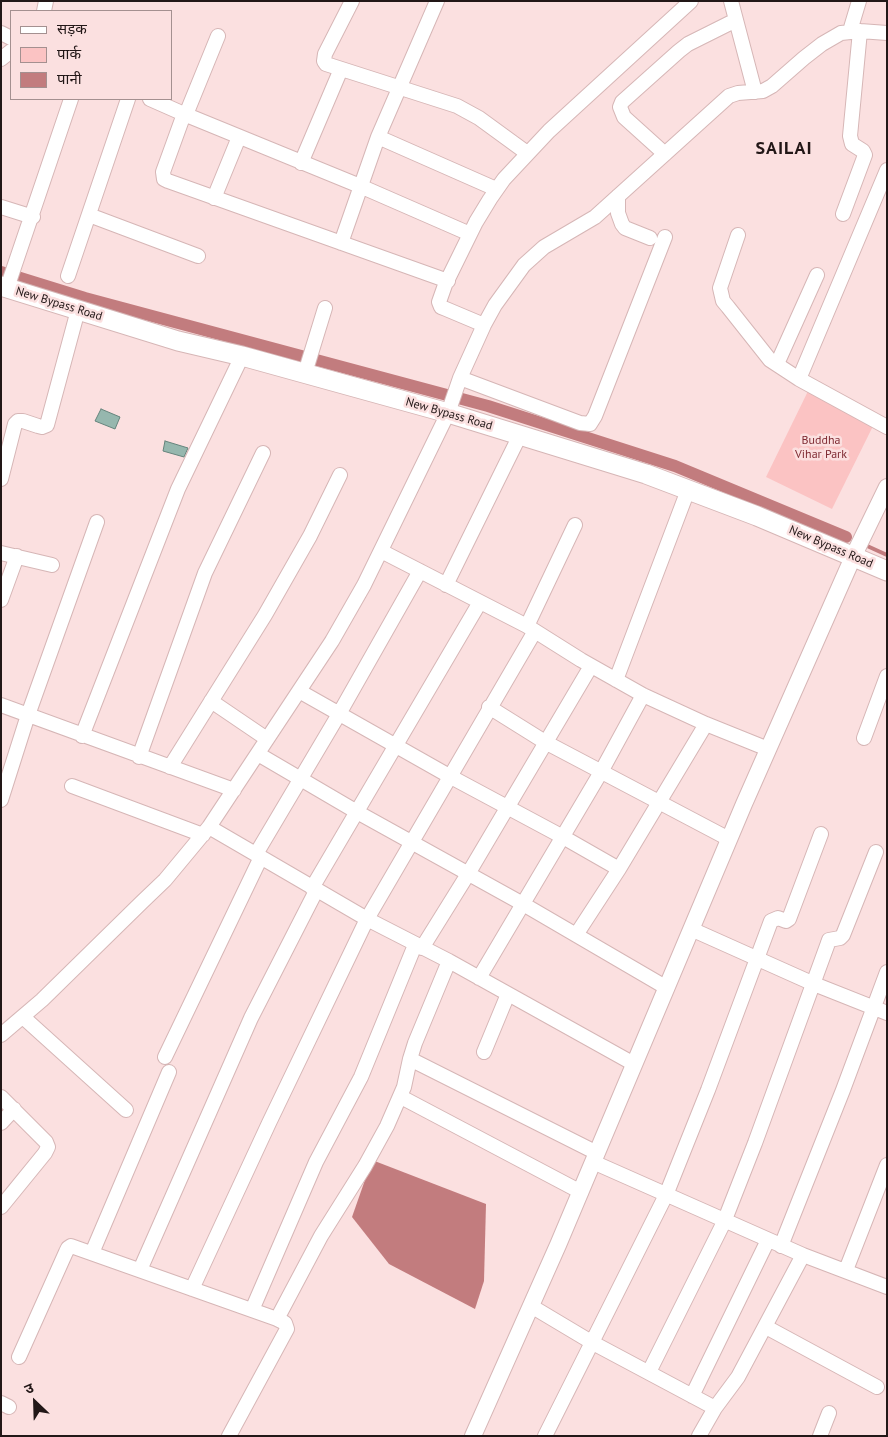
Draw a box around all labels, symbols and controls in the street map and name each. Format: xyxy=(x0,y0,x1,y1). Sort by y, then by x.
legend xyxy=(10,10,172,100)
text: सड़क xyxy=(57,19,87,38)
text: पार्क xyxy=(57,44,81,63)
text: पानी xyxy=(57,69,82,88)
district label: SAILAI xyxy=(755,138,813,160)
street label: New Bypass Road xyxy=(14,284,104,324)
street label: New Bypass Road xyxy=(404,395,494,433)
park label: Buddha Vihar Park xyxy=(795,434,847,462)
street label: New Bypass Road xyxy=(787,523,875,571)
north arrow xyxy=(10,1377,60,1427)
text: उ xyxy=(21,1378,36,1398)

